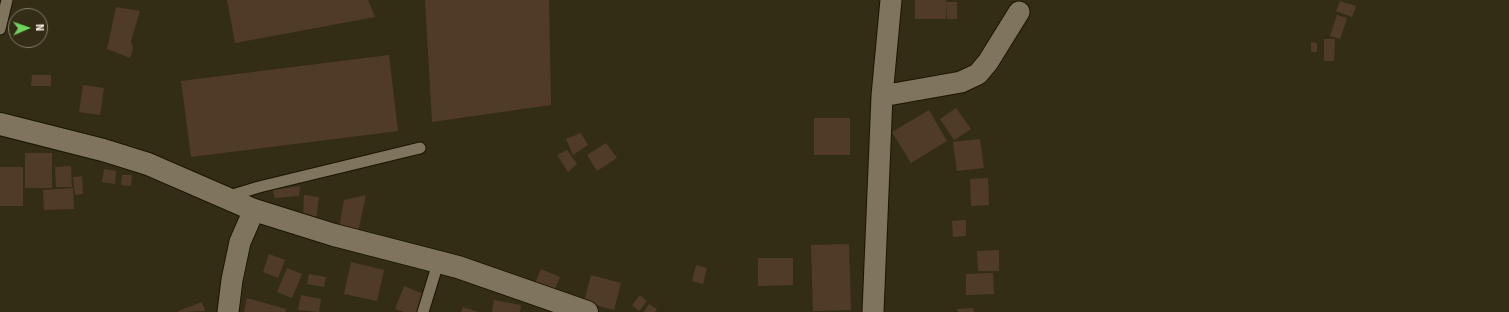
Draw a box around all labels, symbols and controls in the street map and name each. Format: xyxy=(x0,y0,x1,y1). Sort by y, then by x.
north arrow xyxy=(8,8,48,48)
text: N xyxy=(33,24,46,31)

